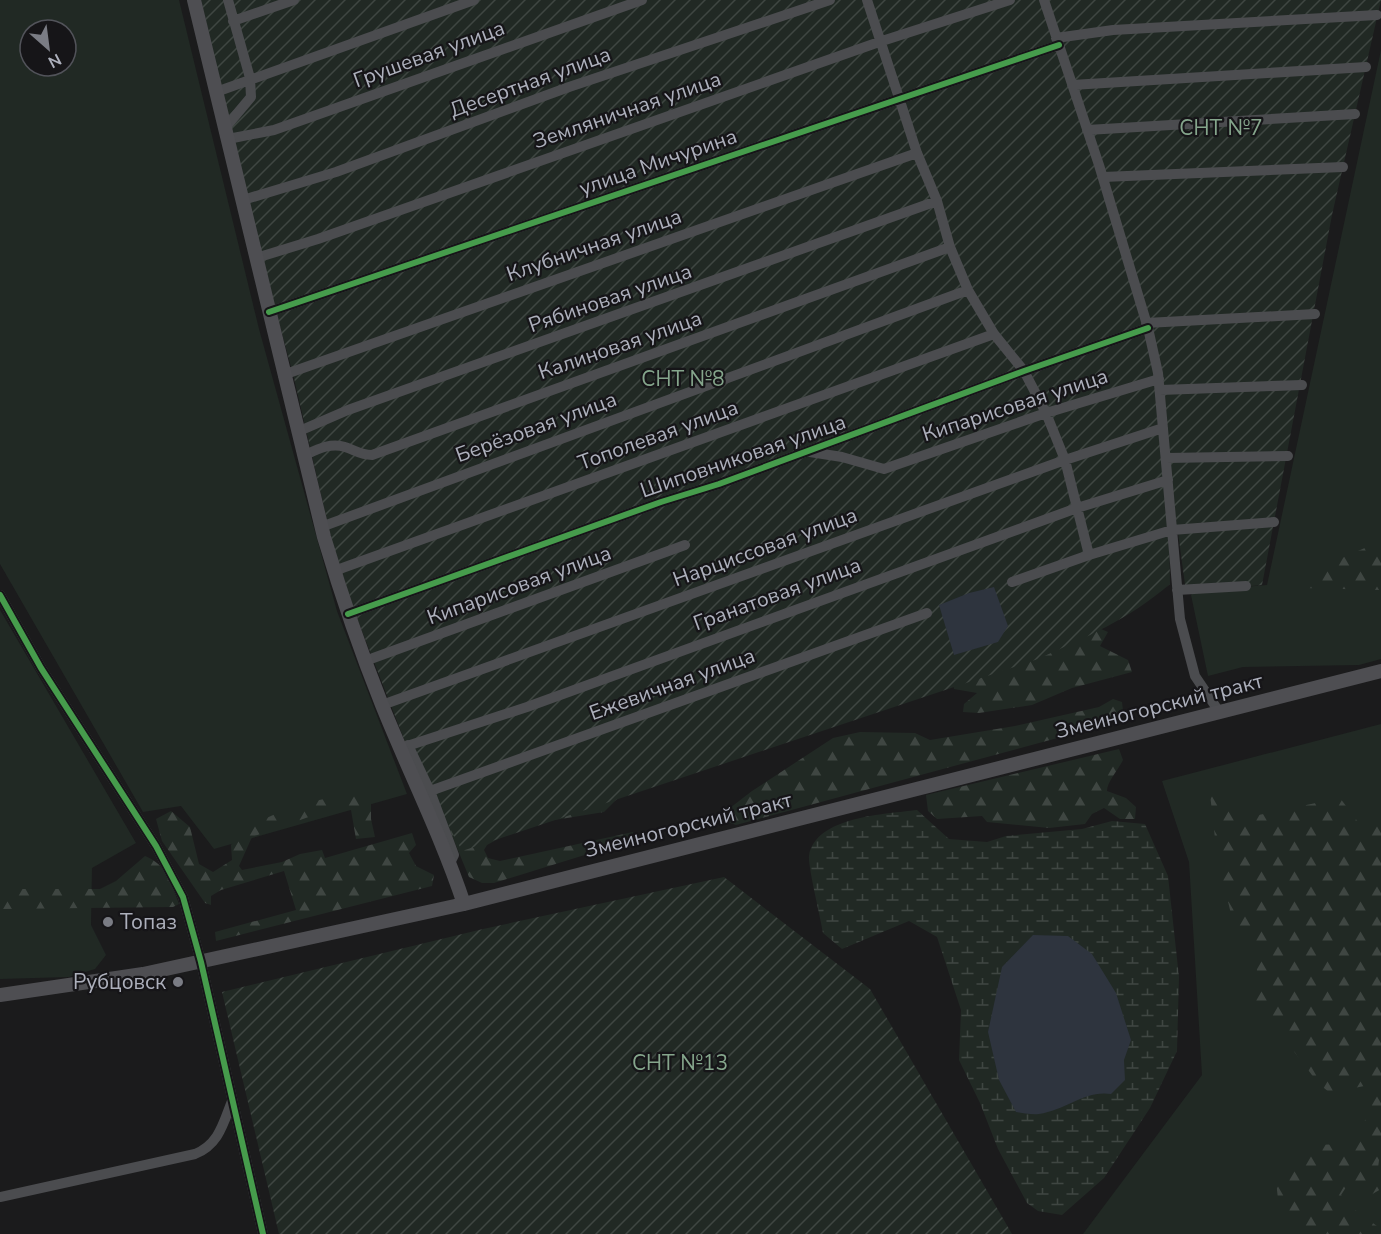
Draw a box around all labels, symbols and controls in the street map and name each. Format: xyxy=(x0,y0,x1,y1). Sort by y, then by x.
street label: Грушевая улица xyxy=(349,14,509,94)
north arrow xyxy=(18,18,78,78)
street label: Десертная улица xyxy=(445,40,615,124)
text: N xyxy=(44,48,65,73)
street label: Земляничная улица xyxy=(529,65,725,155)
park label: СНТ №7 xyxy=(1179,114,1263,142)
street label: улица Мичурина xyxy=(575,122,741,202)
street label: Клубничная улица xyxy=(503,202,685,288)
street label: Рябиновая улица xyxy=(525,257,695,339)
street label: Калиновая улица xyxy=(534,304,706,386)
street label: Кипарисовая улица xyxy=(918,362,1112,448)
park label: СНТ №8 xyxy=(641,365,725,393)
street label: Берёзовая улица xyxy=(452,385,620,469)
street label: Тополевая улица xyxy=(574,393,742,477)
street label: Шиповниковая улица xyxy=(636,408,850,504)
street label: Нарциссовая улица xyxy=(669,501,861,593)
street label: Кипарисовая улица xyxy=(423,539,615,631)
street label: Гранатовая улица xyxy=(689,551,865,637)
street label: Ежевичная улица xyxy=(585,641,759,727)
street label: Змеиногорский тракт xyxy=(1052,666,1266,745)
street label: Змеиногорский тракт xyxy=(581,785,795,864)
place label: Топаз xyxy=(120,908,177,936)
marker: Топаз xyxy=(101,915,115,929)
place label: Рубцовск xyxy=(73,968,167,996)
marker: Рубцовск xyxy=(171,975,185,989)
park label: СНТ №13 xyxy=(632,1049,728,1077)

